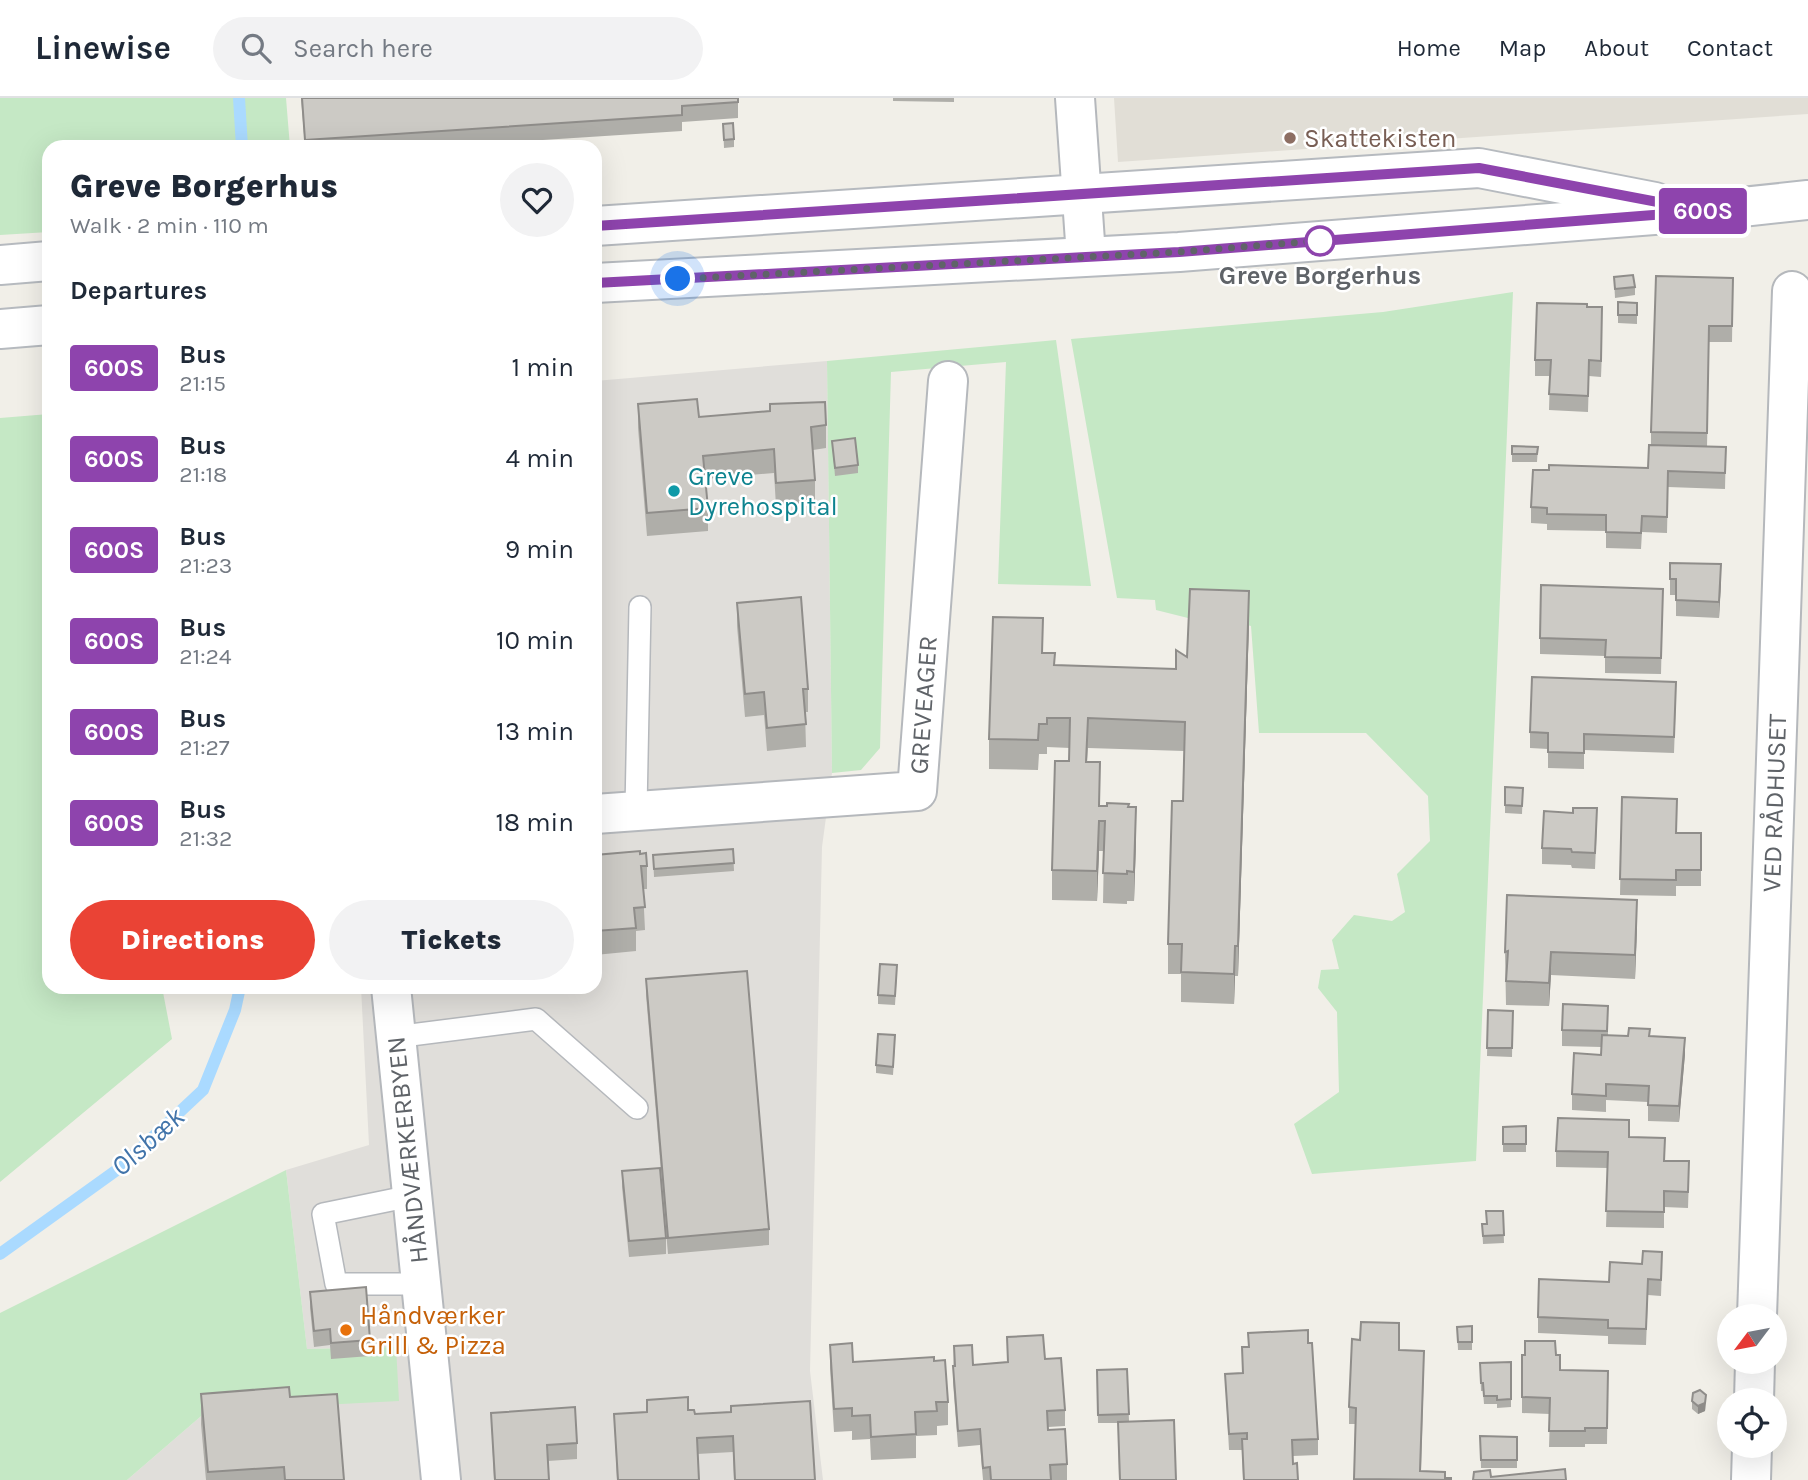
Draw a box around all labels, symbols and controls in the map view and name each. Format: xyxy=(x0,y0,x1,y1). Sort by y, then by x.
search box xyxy=(213,17,703,80)
text: Linewise xyxy=(35,29,171,67)
icon: search xyxy=(237,29,275,67)
text: Search here xyxy=(293,33,433,64)
text: Home xyxy=(1397,34,1461,62)
text: Map xyxy=(1499,34,1546,62)
text: About xyxy=(1584,34,1649,62)
text: Contact xyxy=(1687,34,1773,62)
place label: Skattekisten xyxy=(1304,123,1456,154)
marker: Skattekisten xyxy=(1282,130,1298,146)
button: heart xyxy=(500,163,574,237)
text: Greve Borgerhus xyxy=(70,167,338,205)
line badge: 600S xyxy=(1654,188,1752,234)
text: 600S xyxy=(1673,197,1733,225)
text: Walk · 2 min · 110 m xyxy=(70,212,269,239)
marker: Greve Borgerhus xyxy=(1305,226,1335,256)
place label: Greve Borgerhus xyxy=(1219,260,1421,291)
your location xyxy=(660,261,695,296)
text: Departures xyxy=(70,275,207,306)
text: Bus xyxy=(179,339,226,370)
text: 1 min xyxy=(511,352,574,383)
text: 600S xyxy=(84,354,144,382)
text: 21:15 xyxy=(179,370,226,397)
text: Bus xyxy=(179,430,226,461)
text: 4 min xyxy=(506,443,574,474)
text: 600S xyxy=(84,445,144,473)
text: 21:18 xyxy=(179,461,227,488)
place label: Greve Dyrehospital xyxy=(688,461,838,522)
marker: Greve Dyrehospital xyxy=(666,483,682,499)
text: Bus xyxy=(179,521,226,552)
text: 9 min xyxy=(505,534,574,565)
text: 600S xyxy=(84,536,144,564)
text: 21:23 xyxy=(179,552,232,579)
text: Bus xyxy=(179,612,226,643)
text: 10 min xyxy=(496,625,574,656)
text: 600S xyxy=(84,627,144,655)
street label: GREVEAGER xyxy=(903,635,944,775)
text: 21:24 xyxy=(179,643,232,670)
text: Bus xyxy=(179,703,226,734)
street label: VED RÅDHUSET xyxy=(1756,713,1793,893)
text: 13 min xyxy=(496,716,574,747)
text: 600S xyxy=(84,718,144,746)
text: 21:27 xyxy=(179,734,230,761)
text: Bus xyxy=(179,794,226,825)
text: 18 min xyxy=(495,807,574,838)
text: 600S xyxy=(84,809,144,837)
text: 21:32 xyxy=(179,825,232,852)
button: Directions xyxy=(70,900,315,980)
button: Tickets xyxy=(329,900,574,980)
street label: HÅNDVÆRKERBYEN xyxy=(380,1035,435,1265)
water label: Olsbæk xyxy=(104,1099,191,1183)
place label: Håndværker Grill & Pizza xyxy=(360,1300,506,1361)
north arrow xyxy=(1717,1304,1787,1374)
map controls xyxy=(1717,1304,1787,1458)
marker: Håndværker Grill & Pizza xyxy=(338,1322,354,1338)
button: locate xyxy=(1717,1388,1787,1458)

